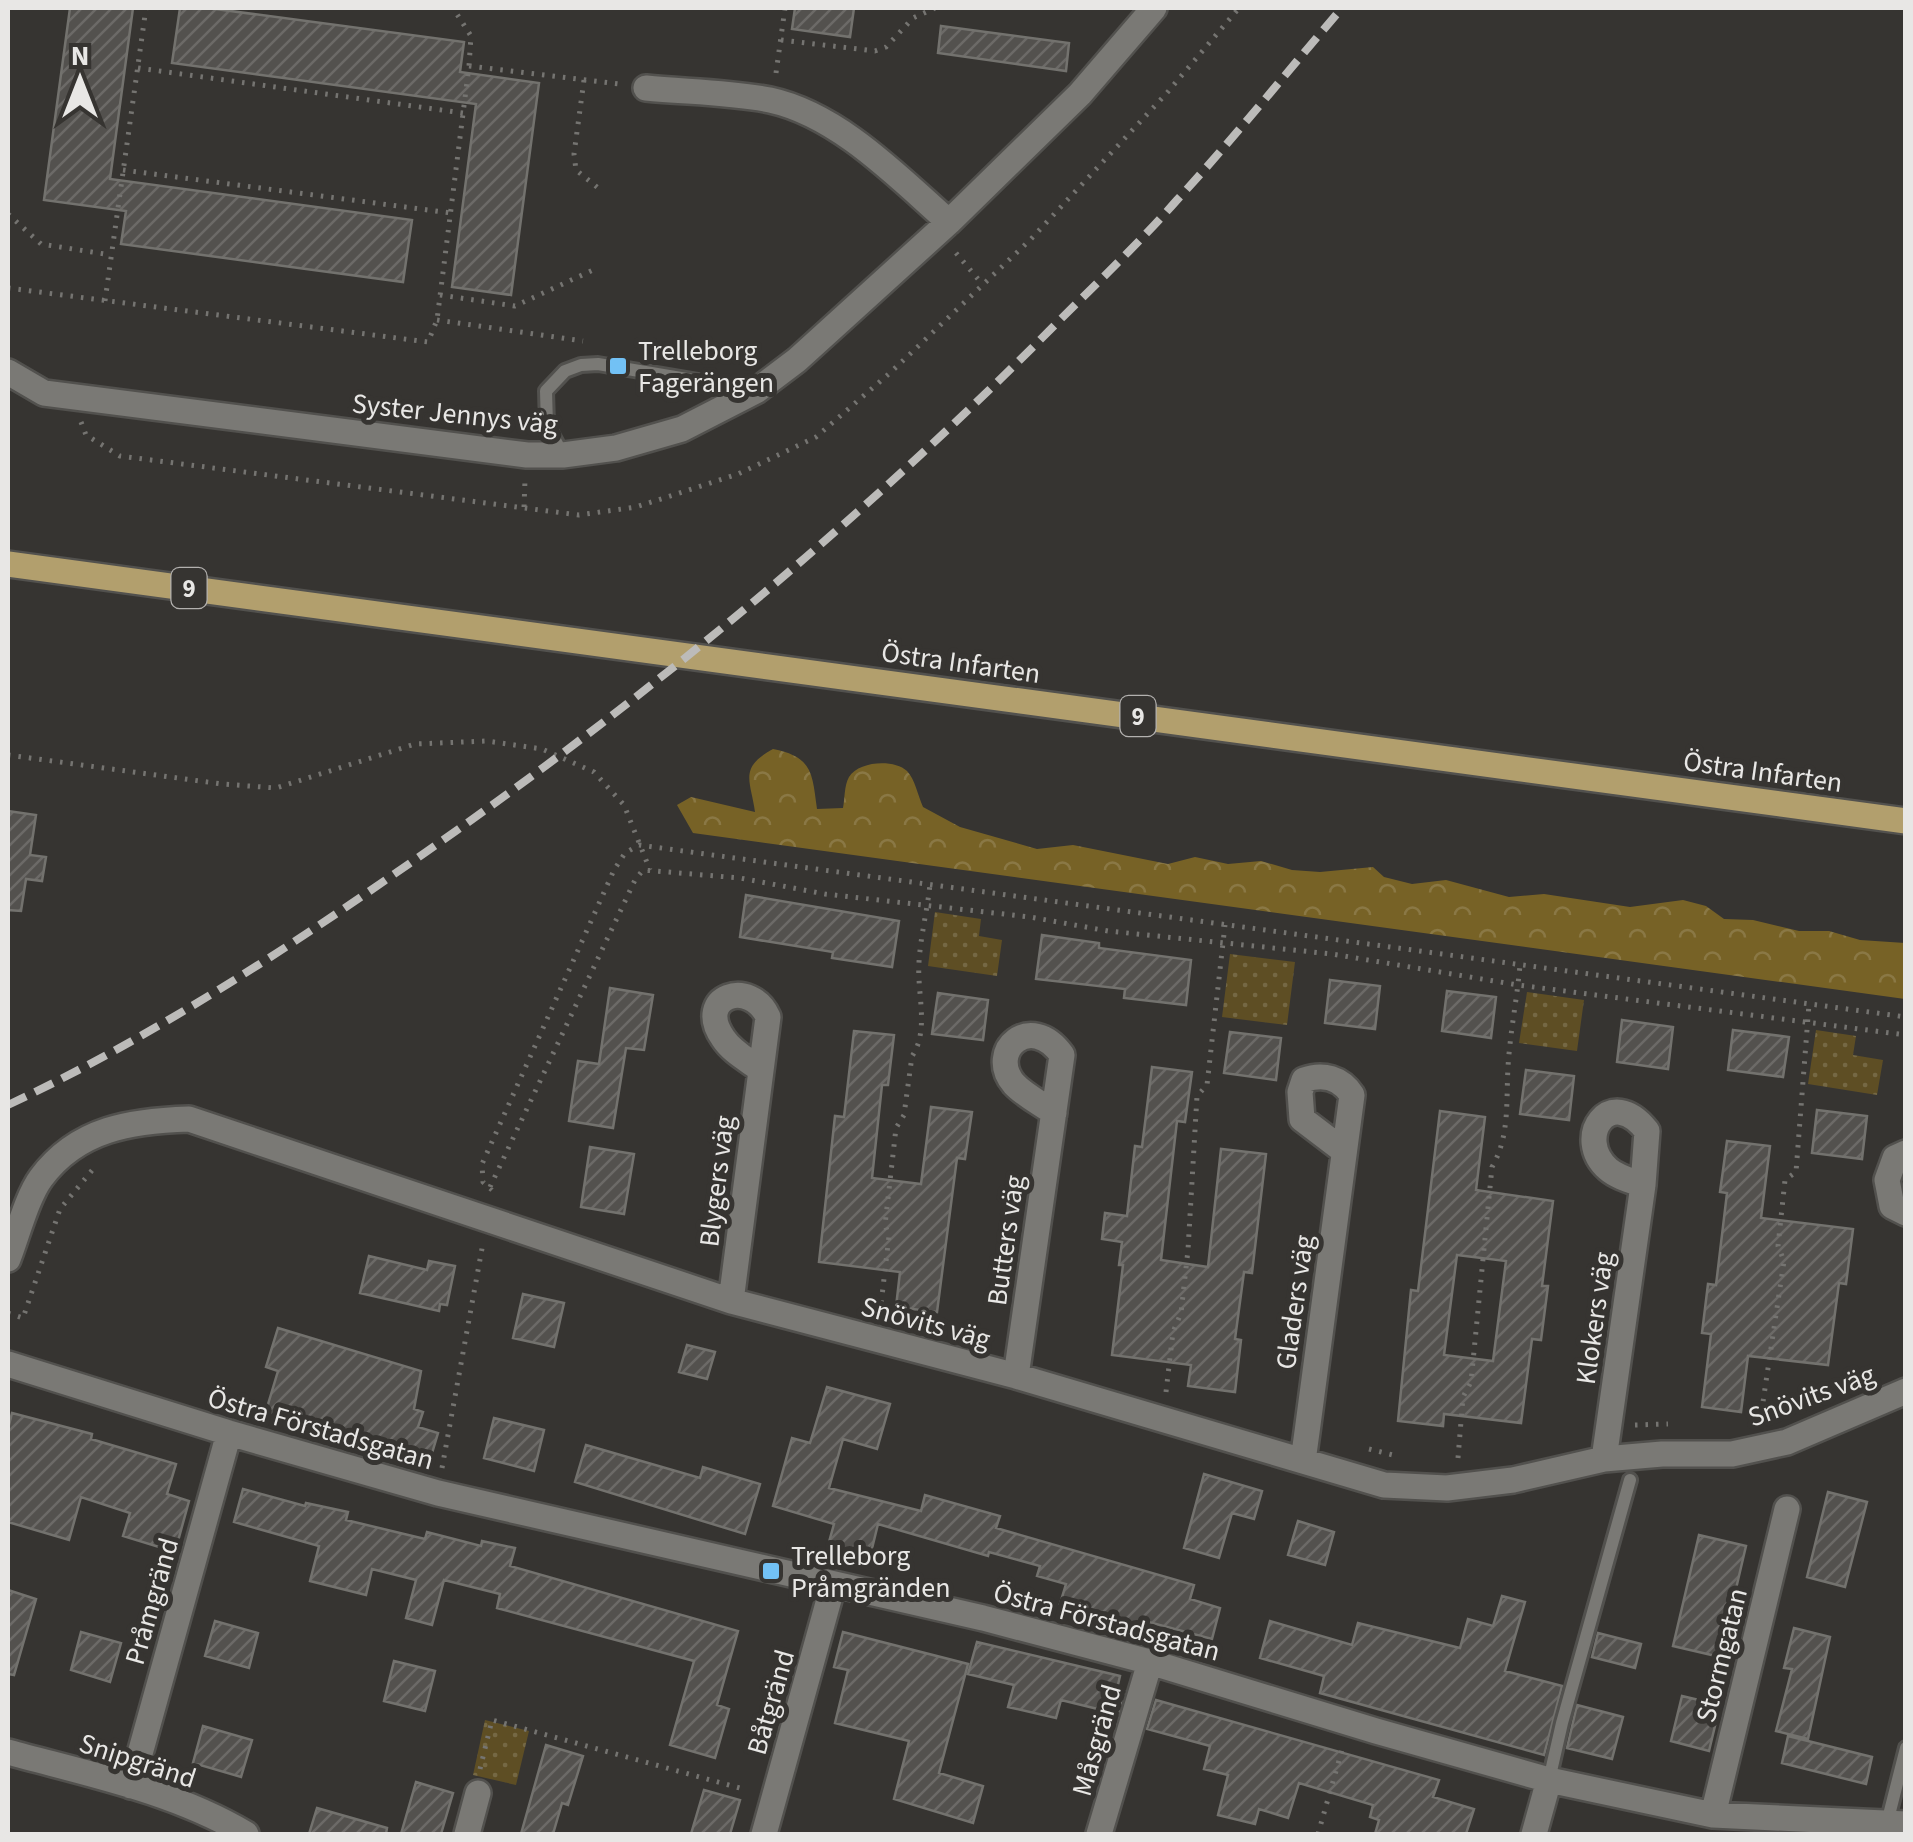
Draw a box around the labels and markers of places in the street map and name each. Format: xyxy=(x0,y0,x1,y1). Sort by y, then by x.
place label: Trelleborg Fagerängen xyxy=(638,331,774,403)
marker: Trelleborg Fagerängen xyxy=(607,355,629,377)
place label: Trelleborg Pråmgränden xyxy=(791,1536,951,1608)
marker: Trelleborg Pråmgränden xyxy=(760,1560,782,1582)

